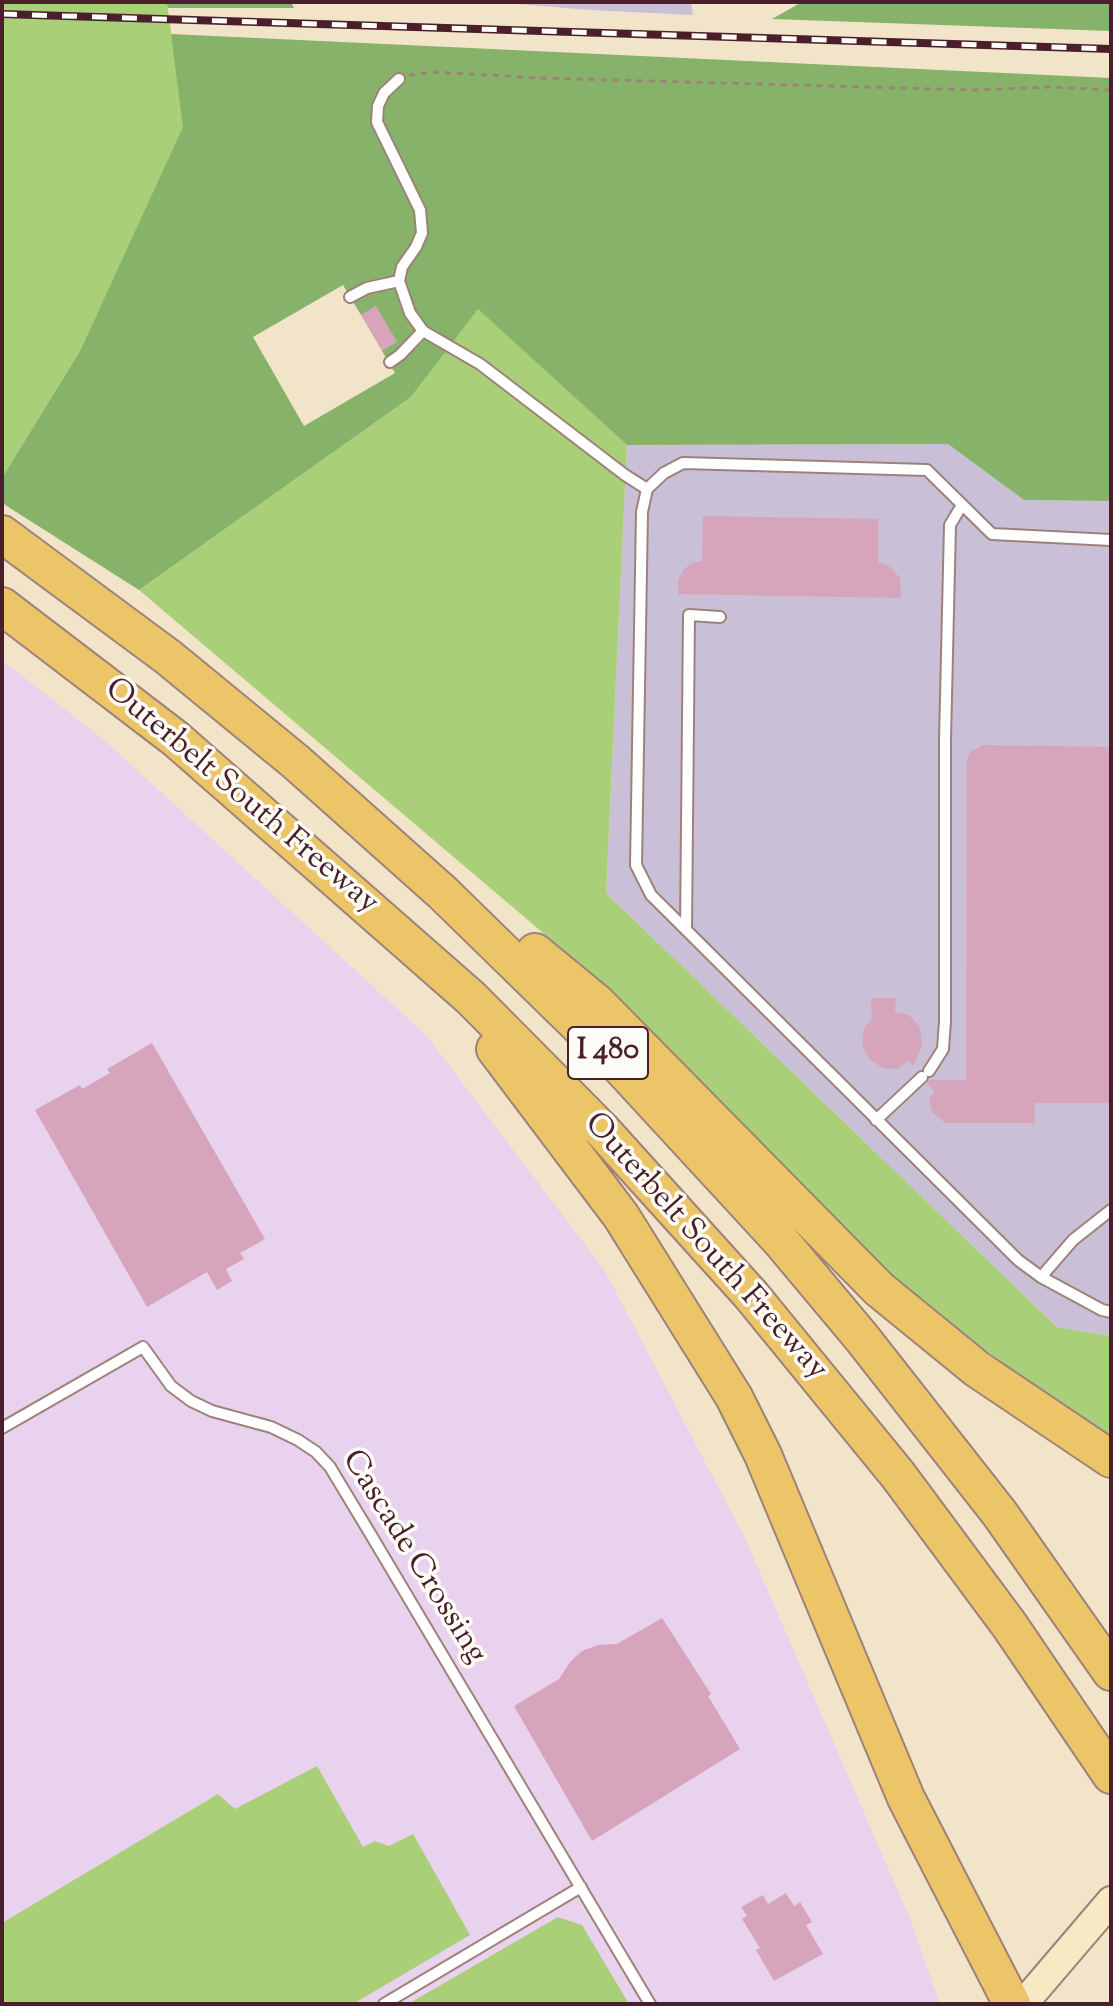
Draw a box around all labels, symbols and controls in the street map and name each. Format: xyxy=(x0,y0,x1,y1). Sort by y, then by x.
street label: Outerbelt South Freeway xyxy=(95,672,385,924)
road number: I 480 xyxy=(568,1027,648,1079)
street label: Outerbelt South Freeway xyxy=(574,1107,834,1389)
street label: Cascade Crossing xyxy=(331,1444,493,1672)

